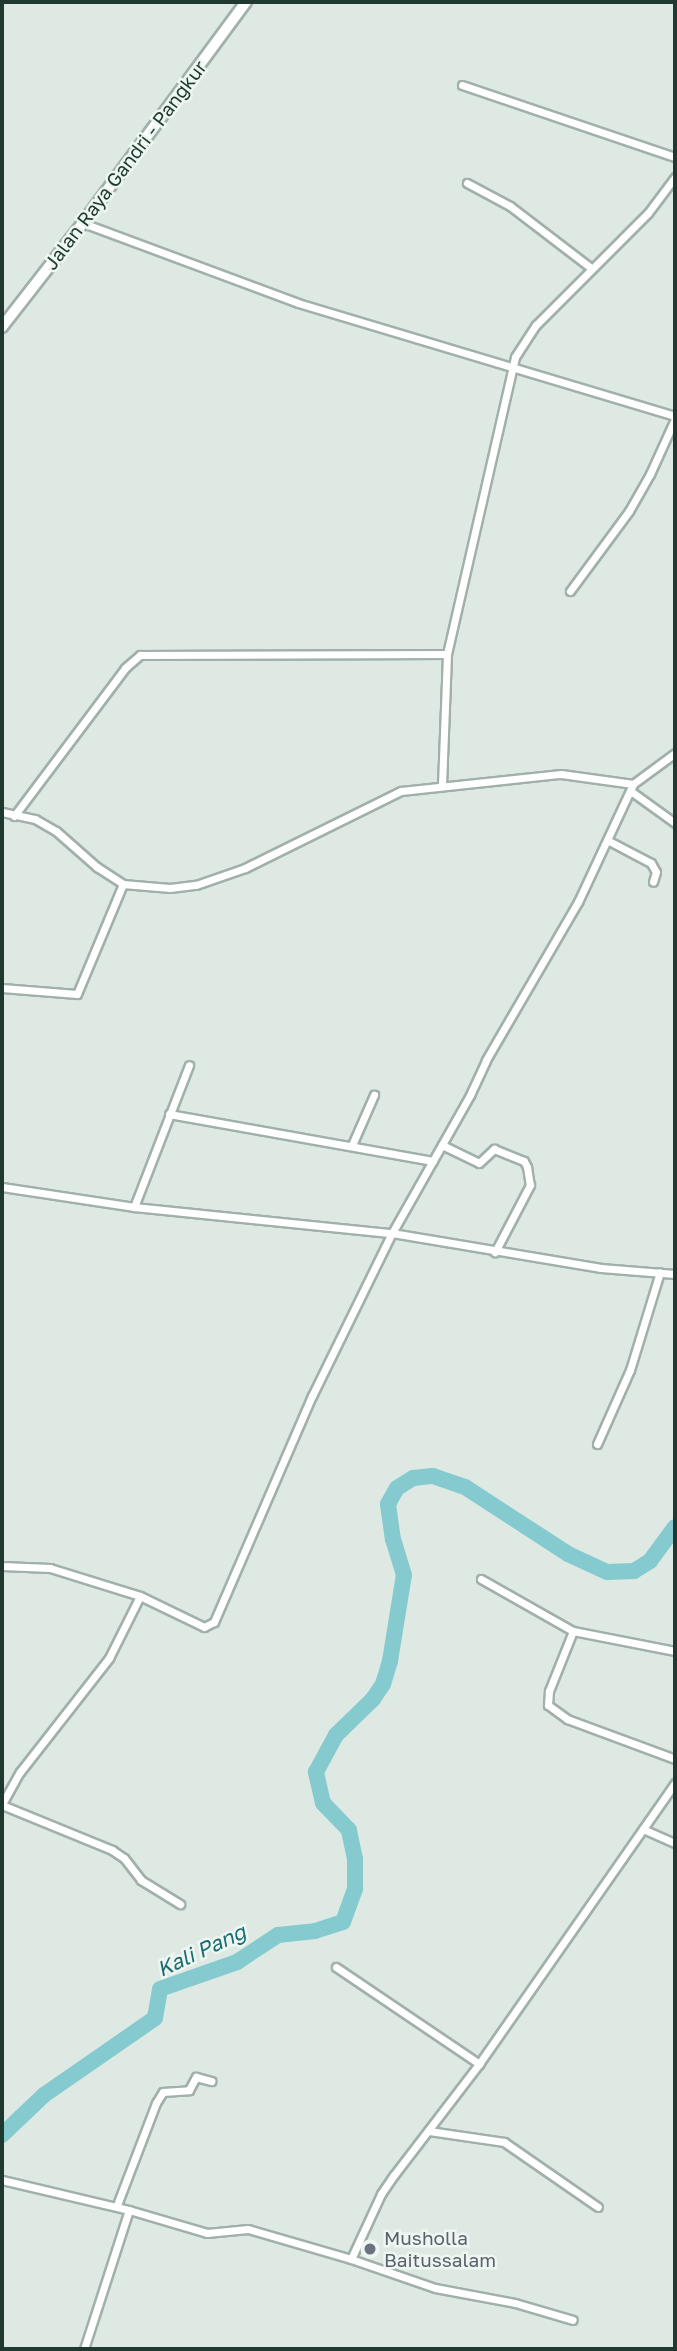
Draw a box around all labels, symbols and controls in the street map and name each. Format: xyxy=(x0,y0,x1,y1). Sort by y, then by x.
street label: Jalan Raya Gandri - Pangkur xyxy=(39,56,211,274)
water label: Kali Pang xyxy=(153,1919,249,1981)
place label: Musholla Baitussalam xyxy=(384,2227,496,2271)
marker: Musholla Baitussalam xyxy=(362,2241,378,2257)

